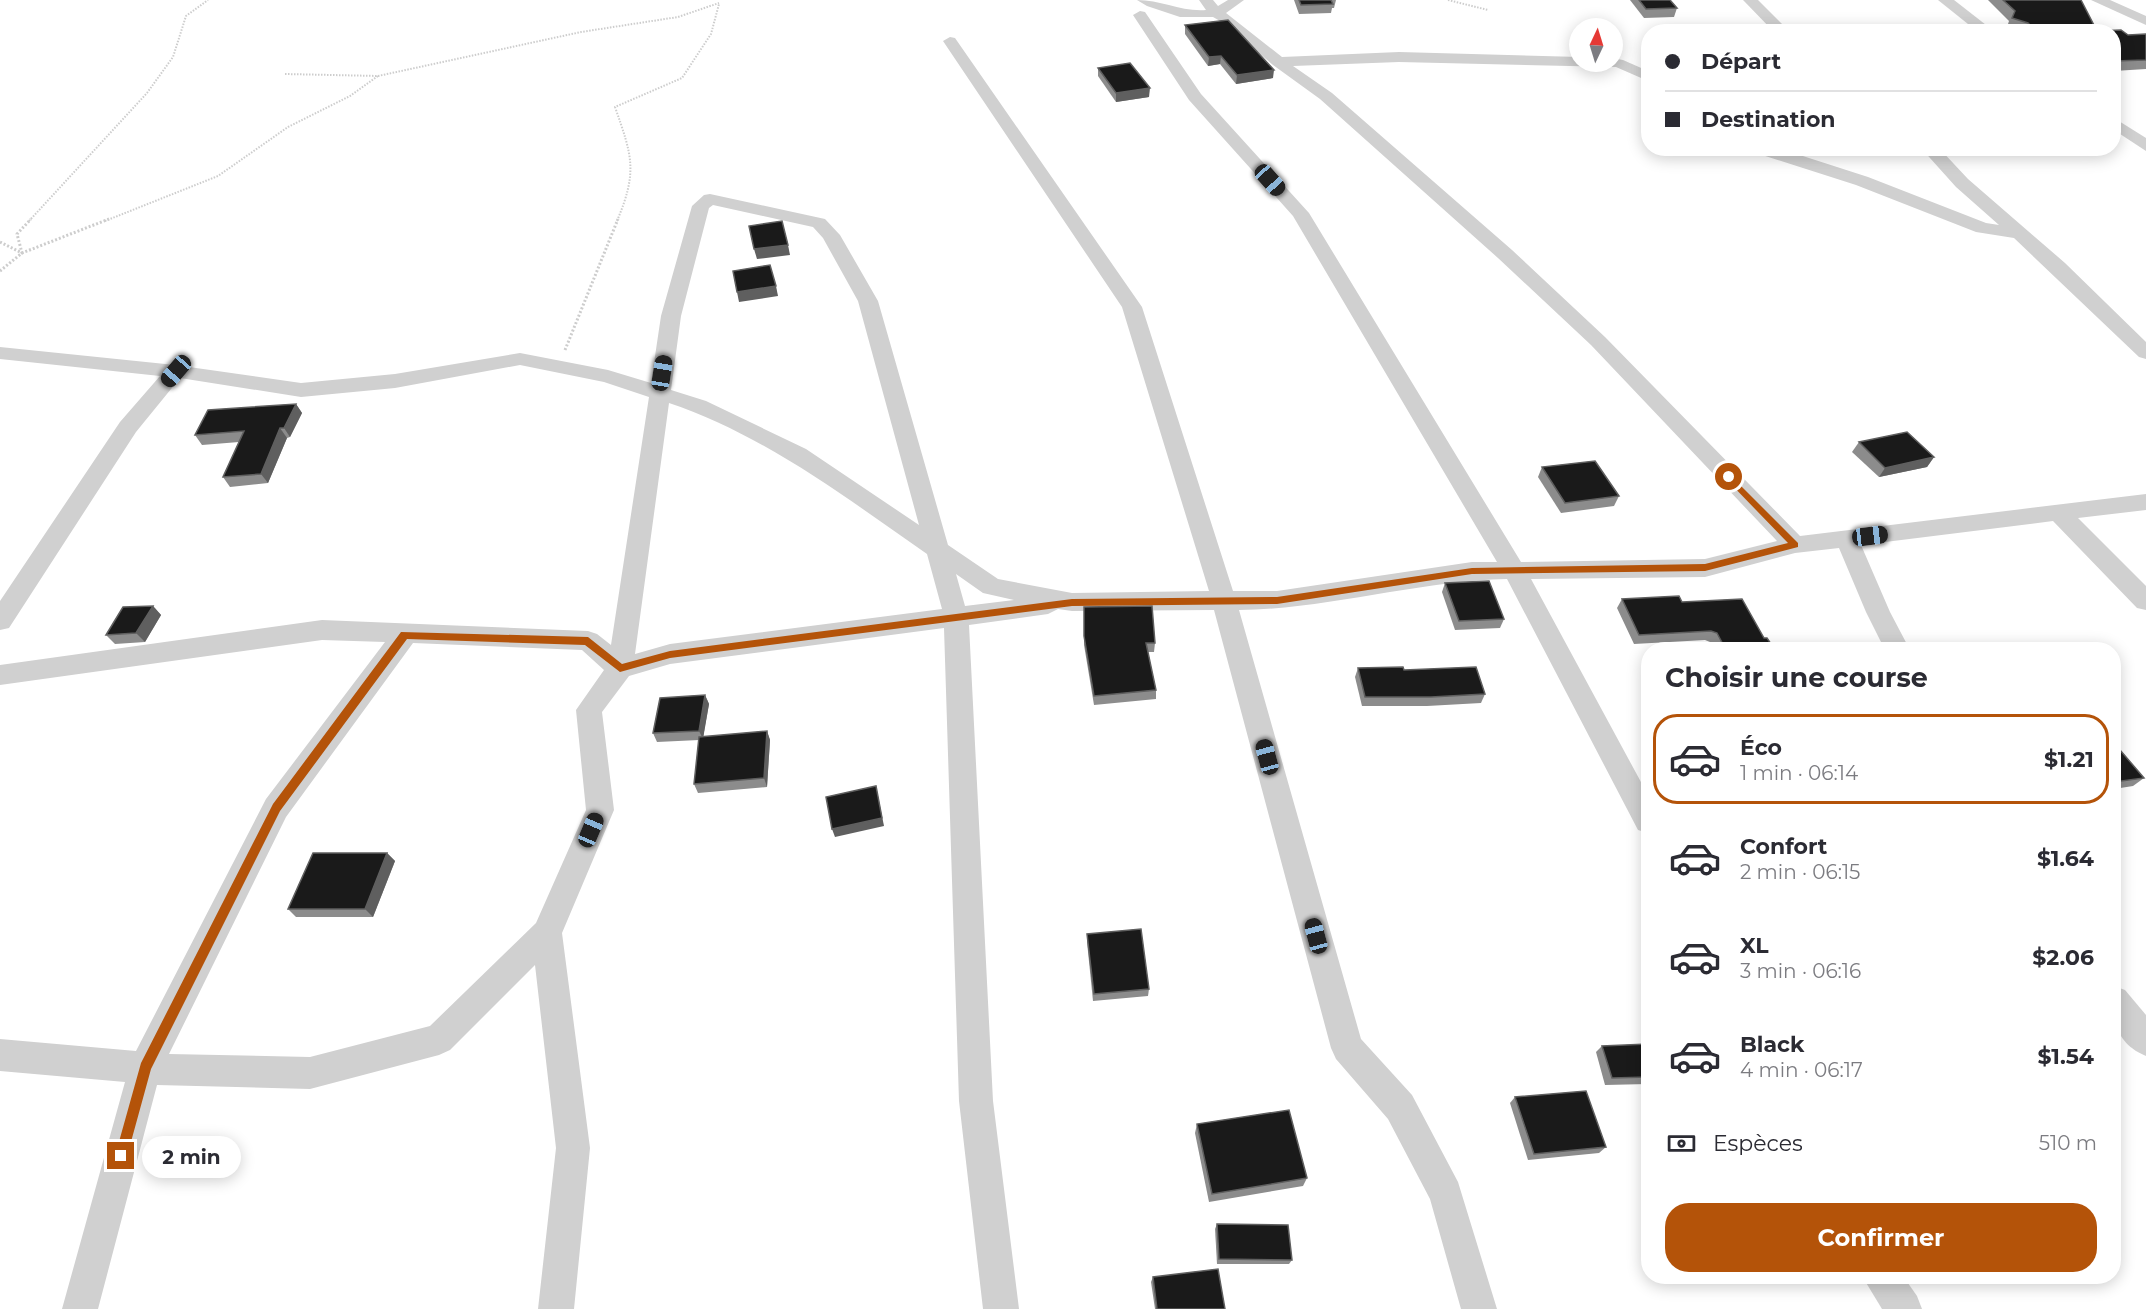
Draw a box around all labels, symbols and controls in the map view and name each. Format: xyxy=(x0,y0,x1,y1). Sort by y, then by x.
north arrow xyxy=(1569,18,1623,72)
map controls xyxy=(1569,18,1623,72)
text: Départ xyxy=(1701,48,1781,75)
text: Destination xyxy=(1701,106,1836,133)
car xyxy=(1251,161,1289,199)
car xyxy=(157,352,195,390)
car xyxy=(650,354,674,392)
route start xyxy=(1715,463,1742,490)
car xyxy=(1851,525,1889,547)
text: Choisir une course xyxy=(1665,661,1928,694)
icon: car xyxy=(1668,732,1722,786)
text: Éco xyxy=(1740,734,1782,761)
car xyxy=(1254,737,1280,777)
text: $1.21 xyxy=(2044,746,2094,773)
text: 1 min · 06:14 xyxy=(1740,761,1858,785)
car xyxy=(576,810,606,850)
icon: car xyxy=(1668,831,1722,885)
text: Confort xyxy=(1740,833,1827,860)
text: $1.64 xyxy=(2037,845,2094,872)
text: 2 min · 06:15 xyxy=(1740,860,1860,884)
car xyxy=(1303,916,1329,956)
icon: car xyxy=(1668,930,1722,984)
text: XL xyxy=(1740,932,1769,959)
text: $2.06 xyxy=(2032,944,2094,971)
text: 3 min · 06:16 xyxy=(1740,959,1861,983)
icon: car xyxy=(1668,1029,1722,1083)
text: Black xyxy=(1740,1031,1804,1058)
text: $1.54 xyxy=(2038,1043,2094,1070)
text: 4 min · 06:17 xyxy=(1740,1058,1863,1082)
icon: cash xyxy=(1665,1127,1698,1160)
text: Espèces xyxy=(1713,1130,1803,1157)
text: 510 m xyxy=(2039,1131,2097,1155)
callout: 2 min xyxy=(142,1135,241,1177)
route end xyxy=(107,1142,134,1169)
text: 2 min xyxy=(162,1145,221,1169)
button: Confirmer xyxy=(1665,1203,2097,1272)

